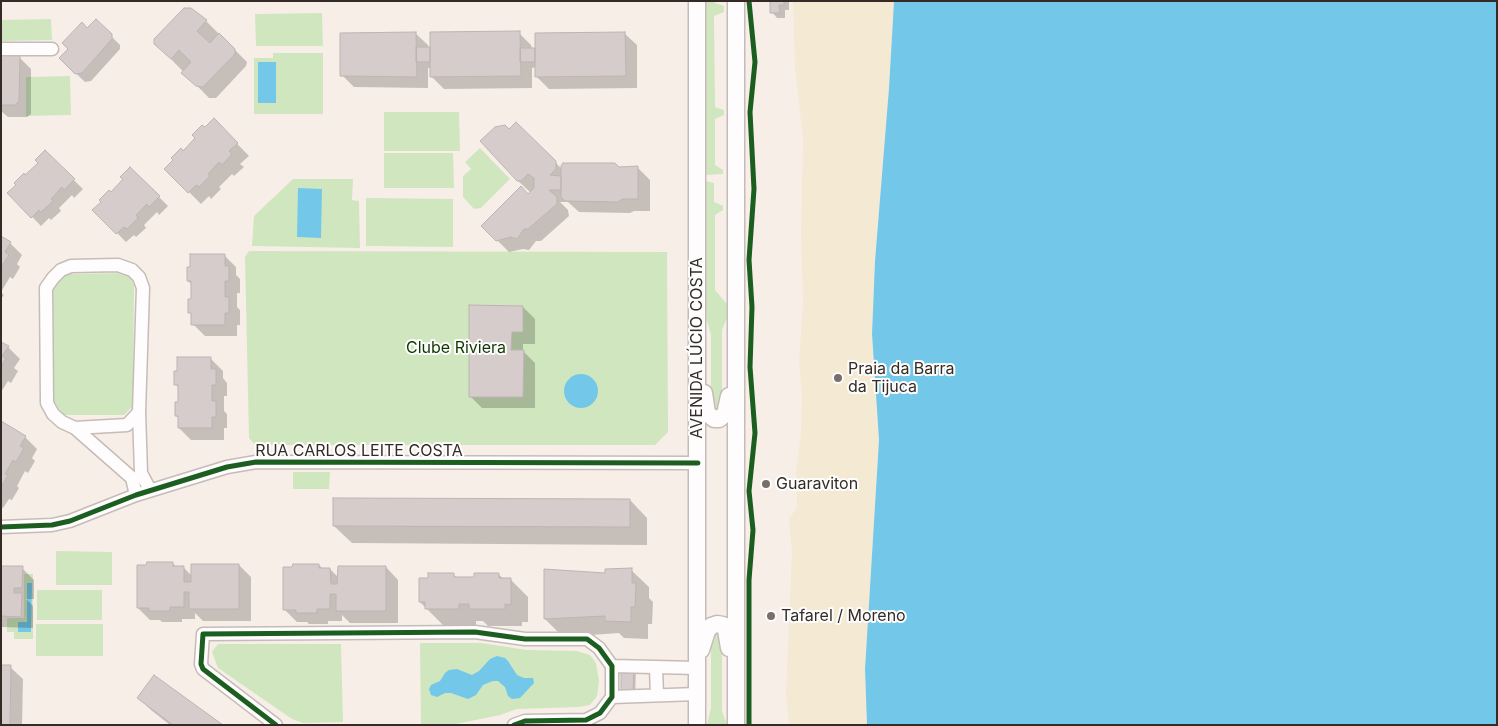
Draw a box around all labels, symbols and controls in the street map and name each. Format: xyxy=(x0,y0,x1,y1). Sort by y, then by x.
street label: AVENIDA LÚCIO COSTA xyxy=(687,257,707,439)
park label: Clube Riviera xyxy=(406,338,506,358)
place label: Praia da Barra da Tijuca xyxy=(848,359,955,397)
marker: Praia da Barra da Tijuca xyxy=(832,372,844,384)
street label: RUA CARLOS LEITE COSTA xyxy=(255,441,463,461)
place label: Guaraviton xyxy=(776,474,858,494)
marker: Guaraviton xyxy=(760,478,772,490)
place label: Tafarel / Moreno xyxy=(781,606,906,626)
marker: Tafarel / Moreno xyxy=(765,610,777,622)

